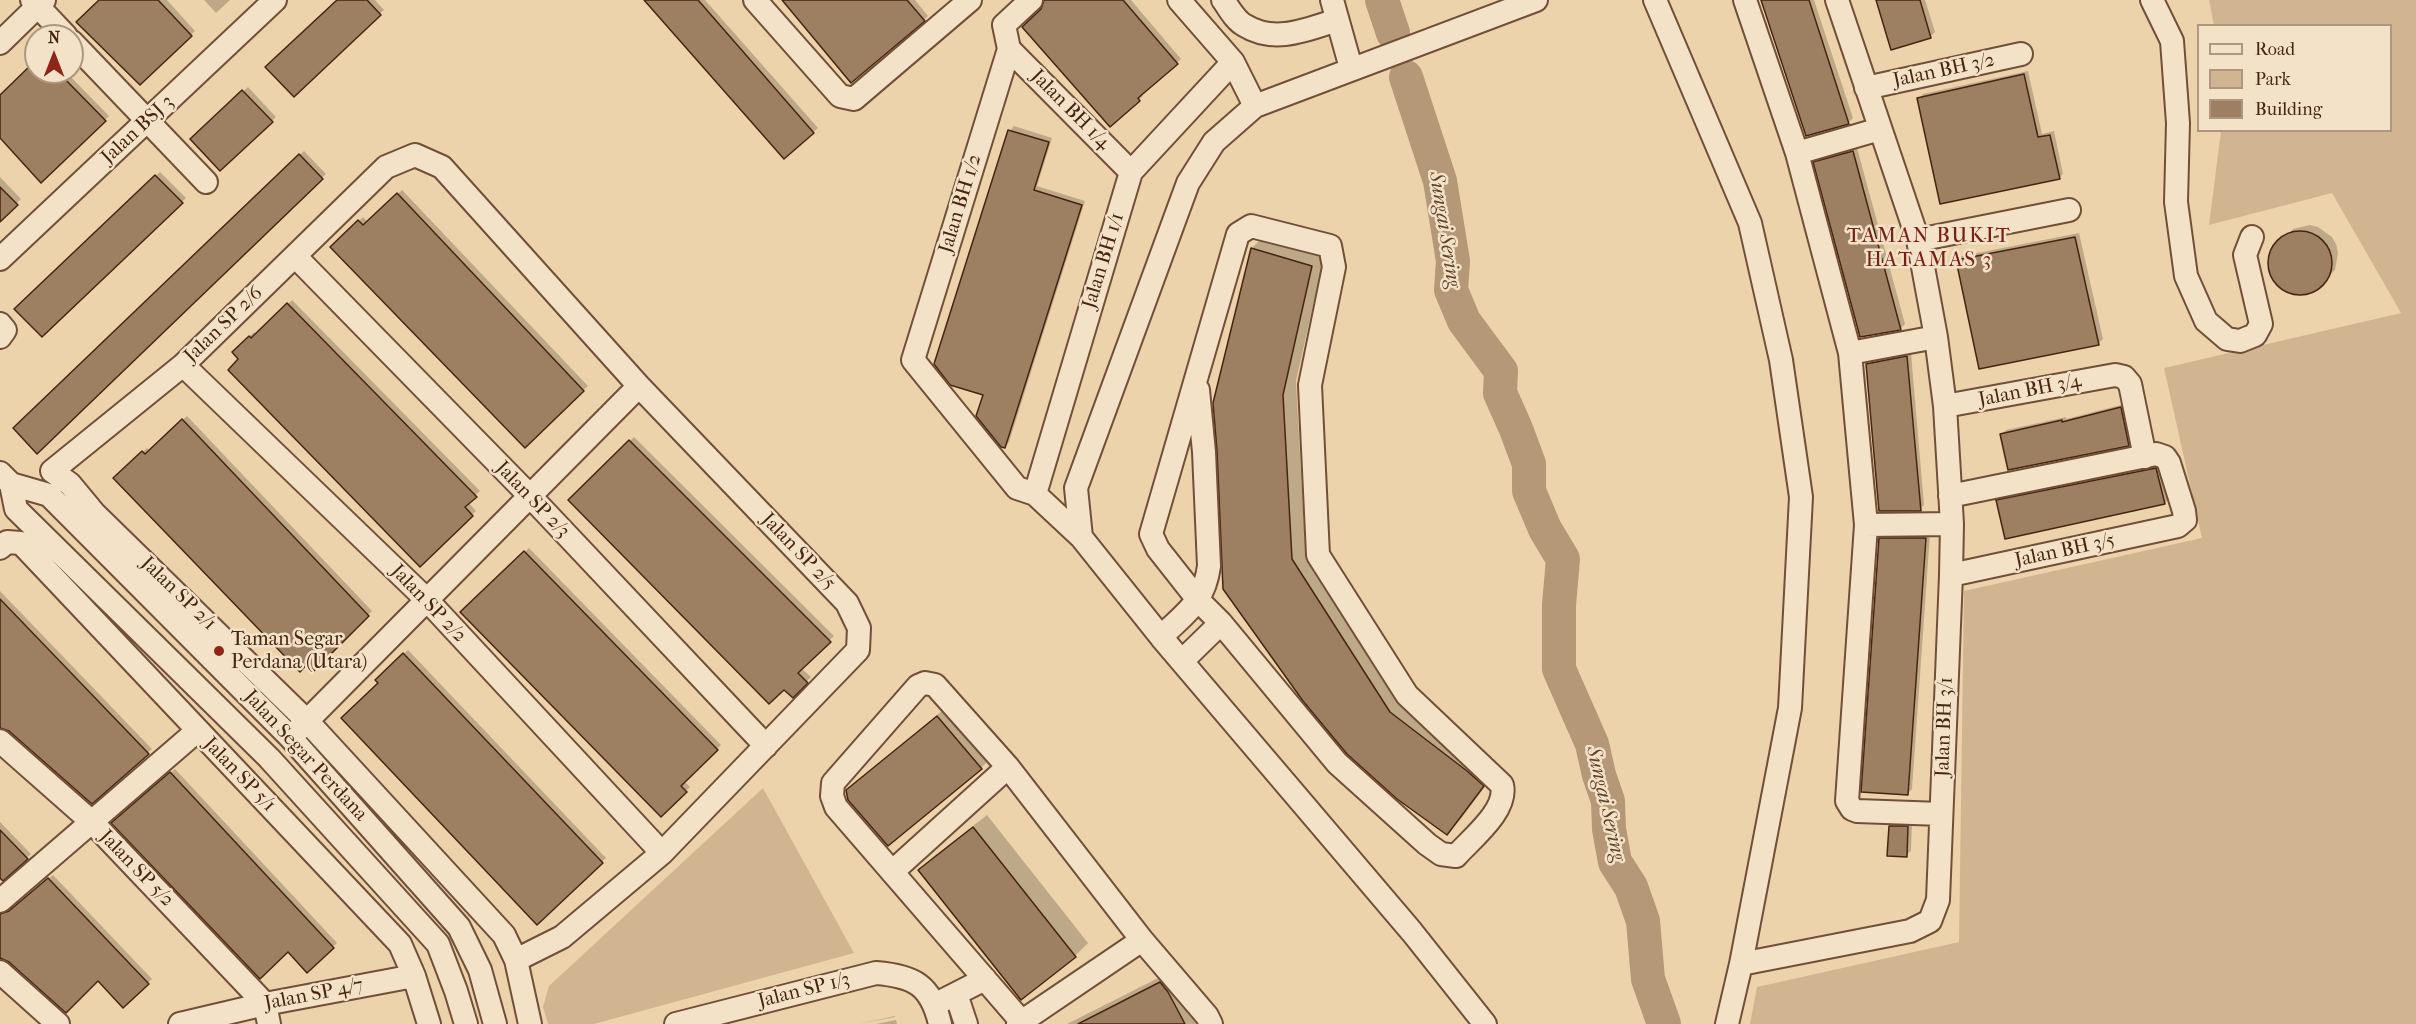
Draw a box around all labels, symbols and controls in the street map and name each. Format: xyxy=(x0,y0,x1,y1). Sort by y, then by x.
north arrow xyxy=(24,24,84,84)
legend xyxy=(2197,24,2392,132)
text: N xyxy=(48,28,60,47)
text: Road xyxy=(2255,39,2295,60)
street label: Jalan BH 3/2 xyxy=(1891,49,1997,93)
street label: Jalan BH 1/4 xyxy=(1025,65,1115,155)
text: Park xyxy=(2255,69,2291,90)
street label: Jalan BSJ 3 xyxy=(97,90,179,170)
text: Building xyxy=(2255,99,2322,120)
street label: Jalan BH 1/2 xyxy=(935,152,987,256)
water label: Sungai Sering xyxy=(1422,170,1466,290)
street label: Jalan BH 1/1 xyxy=(1078,210,1130,312)
district label: TAMAN BUKIT HATAMAS 3 xyxy=(1847,224,2011,274)
street label: Jalan SP 2/6 xyxy=(180,282,268,368)
street label: Jalan BH 3/4 xyxy=(1977,369,2083,413)
street label: Jalan SP 2/3 xyxy=(490,457,574,543)
street label: Jalan SP 2/5 xyxy=(756,509,840,595)
street label: Jalan BH 3/5 xyxy=(2013,529,2117,573)
street label: Jalan SP 2/1 xyxy=(135,552,221,636)
street label: Jalan SP 2/2 xyxy=(385,560,471,648)
place label: Taman Segar Perdana (Utara) xyxy=(231,628,367,675)
marker: Taman Segar Perdana (Utara) xyxy=(212,644,226,658)
street label: Jalan BH 3/1 xyxy=(1931,677,1959,777)
street label: Jalan Segar Perdana xyxy=(238,685,372,827)
street label: Jalan SP 5/1 xyxy=(198,733,280,817)
water label: Sungai Sering xyxy=(1580,744,1630,864)
street label: Jalan SP 5/2 xyxy=(94,826,178,912)
street label: Jalan SP 1/3 xyxy=(756,968,852,1014)
street label: Jalan SP 4/7 xyxy=(263,974,365,1016)

